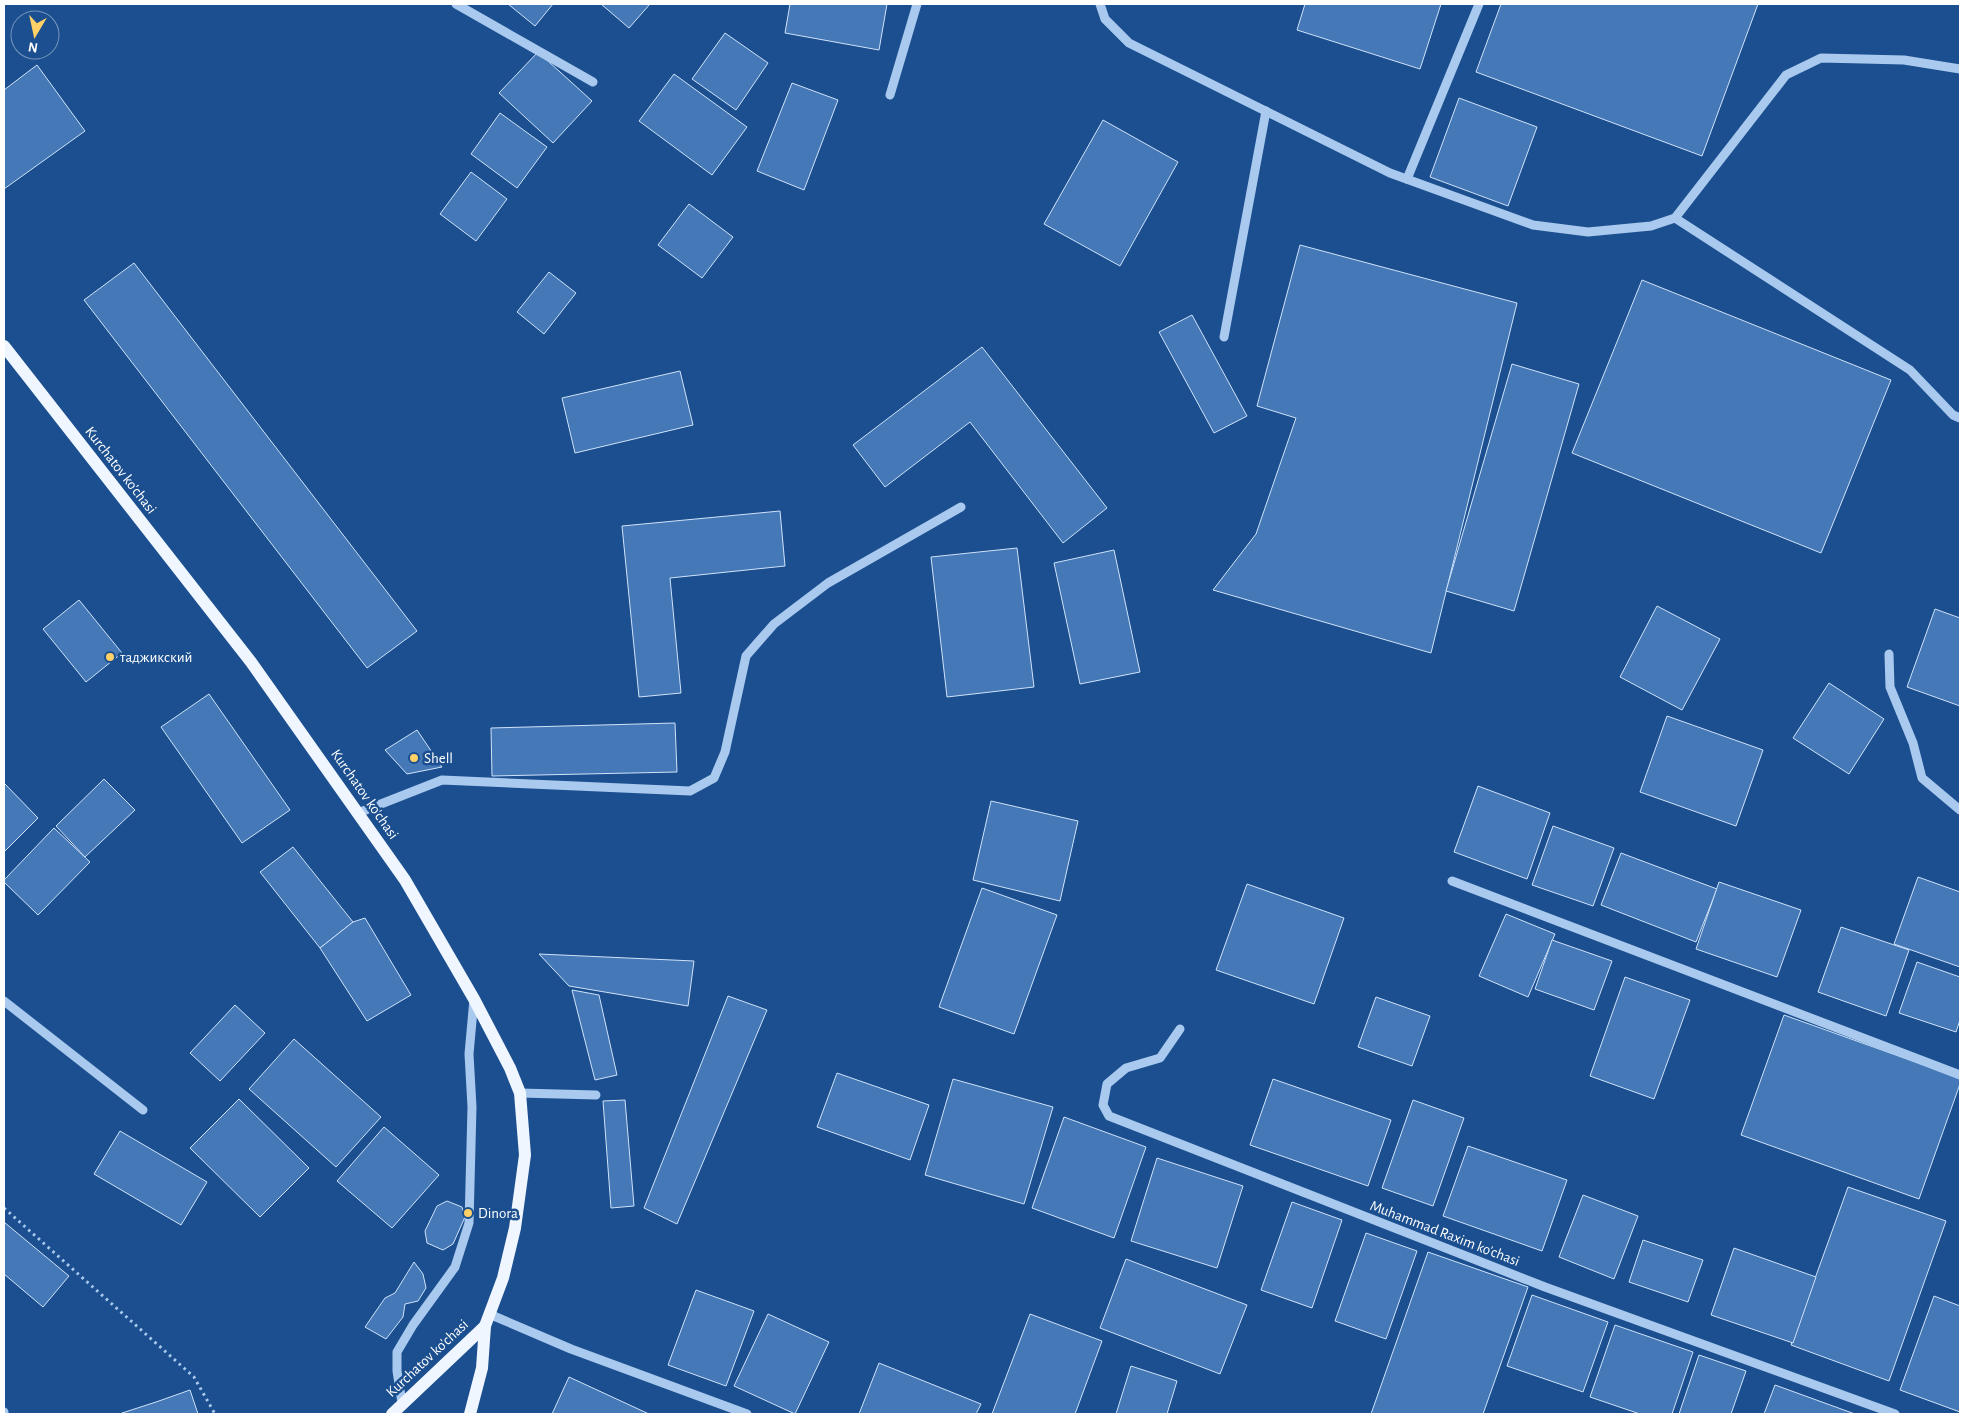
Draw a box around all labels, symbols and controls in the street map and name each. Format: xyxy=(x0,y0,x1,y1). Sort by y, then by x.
north arrow xyxy=(10,10,60,60)
text: N xyxy=(27,39,39,55)
street label: Kurchatov ko'chasi xyxy=(82,424,159,517)
place label: таджикский xyxy=(119,650,193,665)
marker: таджикский xyxy=(104,651,116,663)
street label: Kurchatov ko'chasi xyxy=(328,747,401,842)
place label: Shell xyxy=(424,751,453,766)
marker: Shell xyxy=(408,752,420,764)
street label: Muhammad Raxim ko'chasi xyxy=(1368,1198,1522,1269)
place label: Dinora xyxy=(478,1206,518,1221)
marker: Dinora xyxy=(462,1207,474,1219)
street label: Kurchatov ko'chasi xyxy=(383,1317,471,1400)

